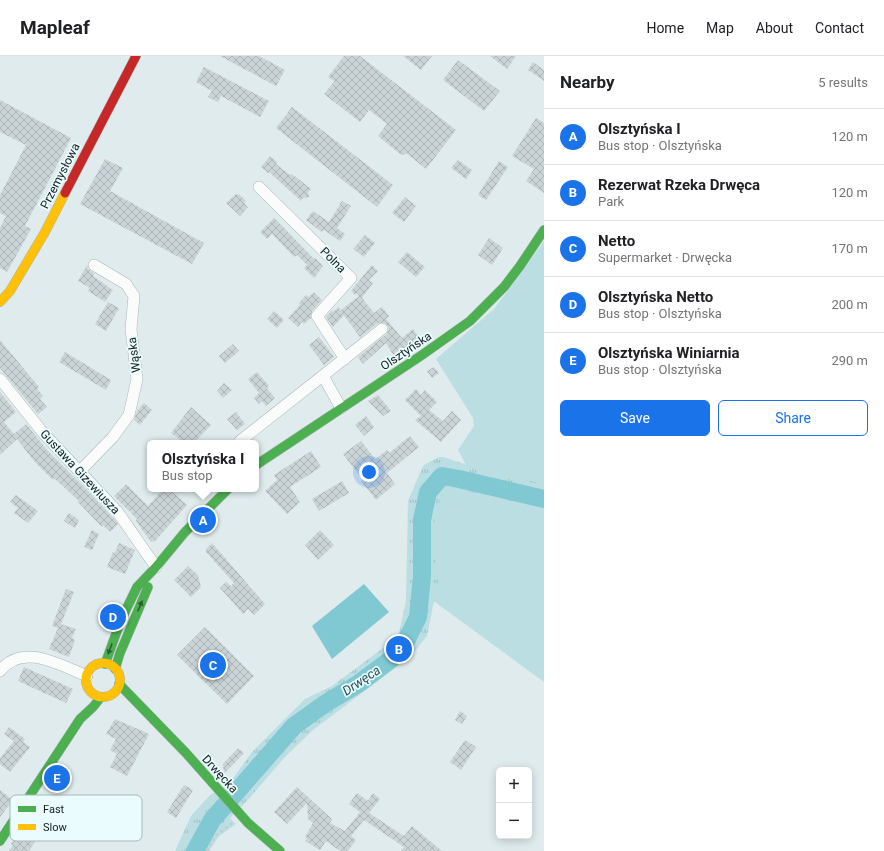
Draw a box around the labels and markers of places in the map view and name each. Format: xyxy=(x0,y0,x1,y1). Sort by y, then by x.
pin: A xyxy=(190,505,216,535)
pin: D xyxy=(100,602,126,632)
pin: B xyxy=(386,634,412,664)
pin: C xyxy=(200,650,226,680)
pin: E xyxy=(44,763,70,793)

